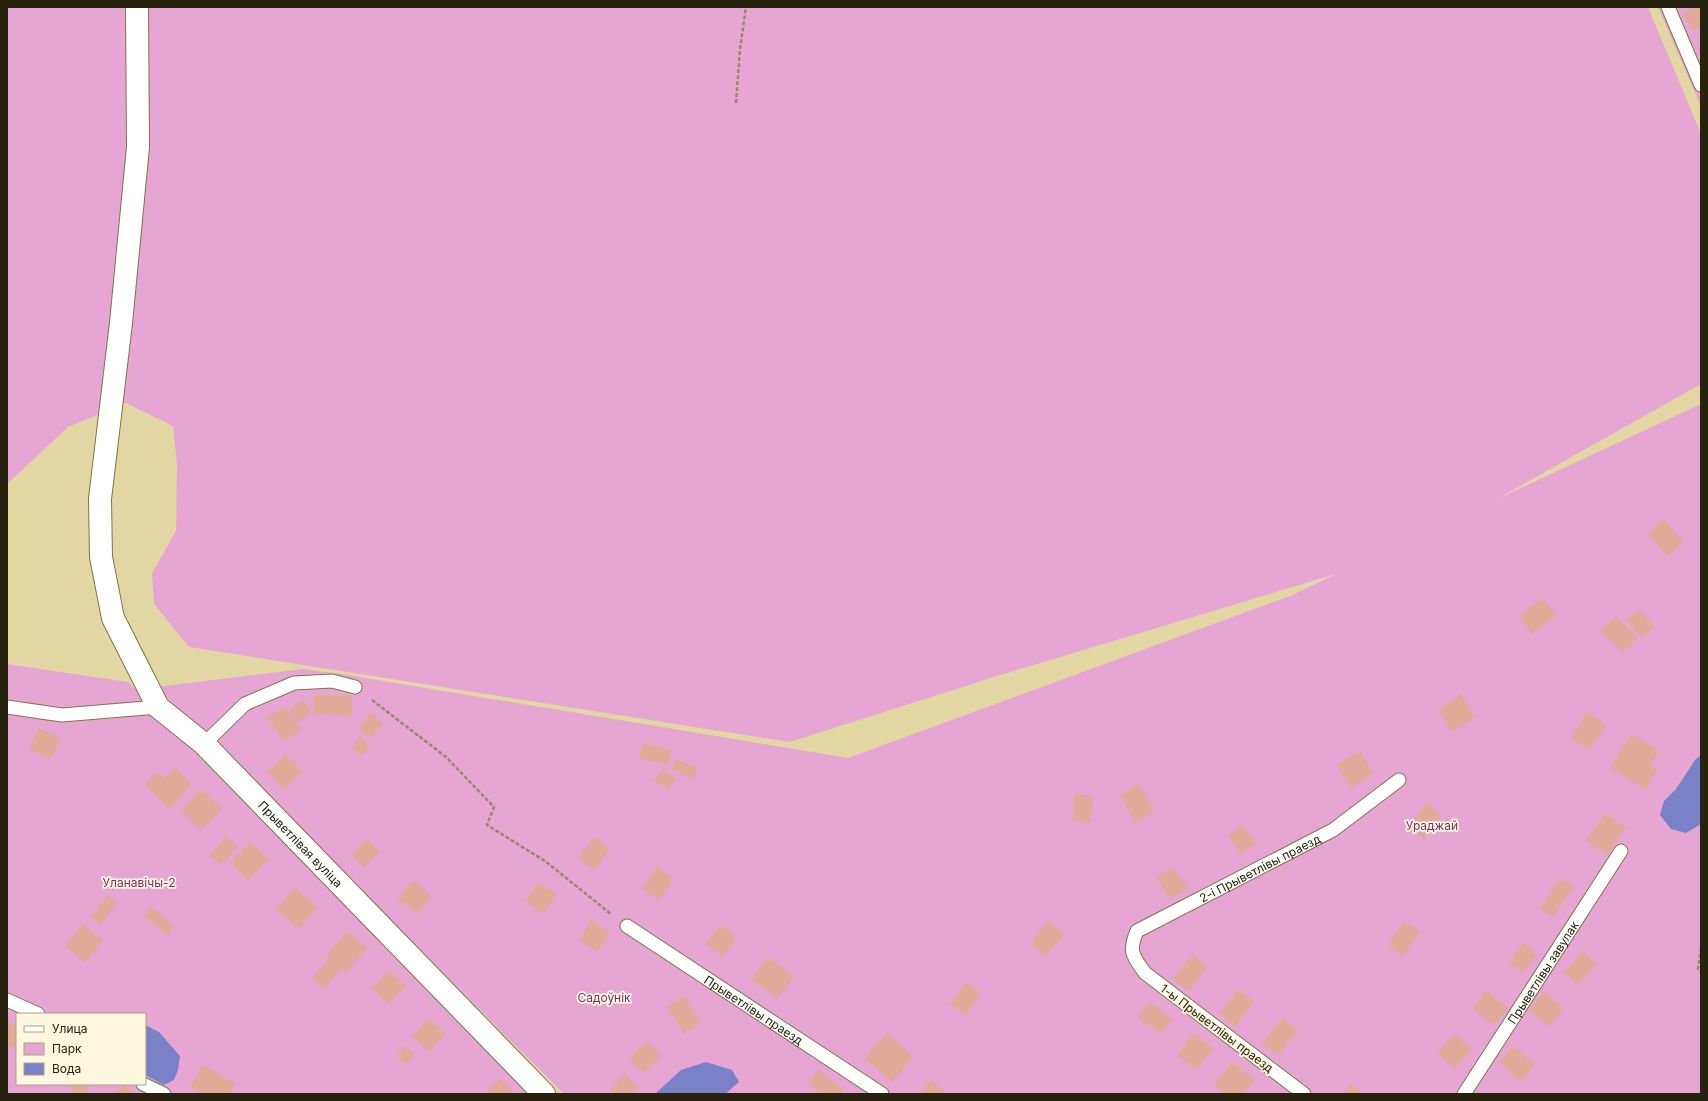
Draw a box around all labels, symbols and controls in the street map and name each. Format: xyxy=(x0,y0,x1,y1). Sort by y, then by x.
street label: Прыветлівая вуліца xyxy=(256,797,346,890)
park label: Ураджай xyxy=(1406,818,1458,833)
street label: 2-і Прыветлівы праезд xyxy=(1197,830,1323,905)
park label: Уланавічы-2 xyxy=(103,875,175,890)
street label: Прыветлівы завулак xyxy=(1504,918,1582,1026)
street label: Прыветлівы праезд xyxy=(702,972,806,1048)
street label: 1-ы Прыветлівы праезд xyxy=(1158,981,1277,1076)
park label: Садоўнік xyxy=(577,990,631,1005)
legend xyxy=(16,1013,146,1085)
text: Улица xyxy=(52,1021,87,1036)
text: Парк xyxy=(52,1041,82,1056)
text: Вода xyxy=(52,1061,81,1076)

